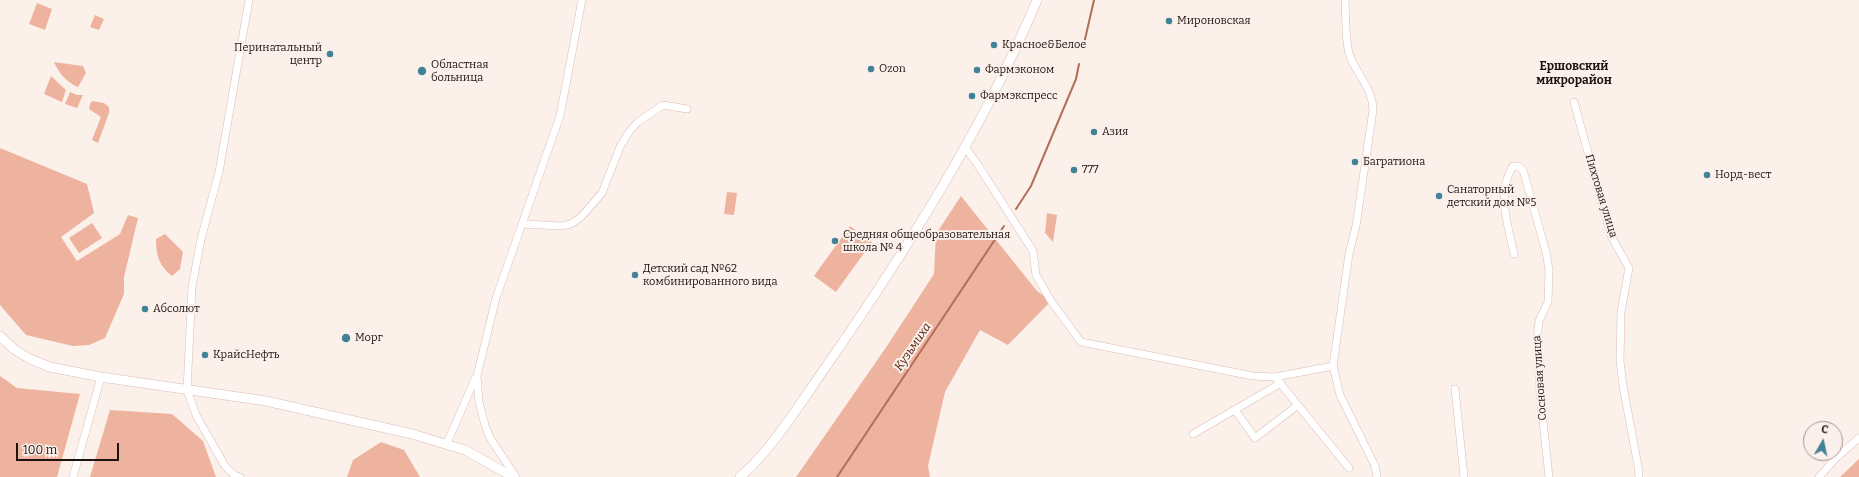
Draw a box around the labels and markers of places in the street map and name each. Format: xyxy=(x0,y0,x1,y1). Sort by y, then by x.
place label: Мироновская xyxy=(1177,14,1251,28)
marker: Мироновская xyxy=(1164,16,1174,26)
place label: Красное&Белое xyxy=(1002,38,1086,52)
marker: Красное&Белое xyxy=(989,40,999,50)
place label: Перинатальный центр xyxy=(234,41,322,67)
marker: Перинатальный центр xyxy=(325,49,335,59)
place label: Областная больница xyxy=(431,58,489,84)
place label: Ozon xyxy=(879,62,906,76)
place label: Фармэконом xyxy=(985,63,1054,77)
marker: Ozon xyxy=(866,64,876,74)
marker: Областная больница xyxy=(416,65,428,77)
marker: Фармэконом xyxy=(972,65,982,75)
place label: Фармэкспресс xyxy=(980,89,1058,103)
marker: Фармэкспресс xyxy=(967,91,977,101)
place label: Азия xyxy=(1102,125,1128,139)
marker: Азия xyxy=(1089,127,1099,137)
place label: Багратиона xyxy=(1363,155,1425,169)
marker: Багратиона xyxy=(1350,157,1360,167)
place label: 777 xyxy=(1082,163,1099,177)
marker: 777 xyxy=(1069,165,1079,175)
place label: Норд-вест xyxy=(1715,168,1771,182)
marker: Норд-вест xyxy=(1702,170,1712,180)
place label: Санаторный детский дом №5 xyxy=(1447,183,1536,209)
marker: Санаторный детский дом №5 xyxy=(1434,191,1444,201)
place label: Средняя общеобразовательная школа № 4 xyxy=(843,228,1010,254)
marker: Средняя общеобразовательная школа № 4 xyxy=(830,236,840,246)
place label: Детский сад №62 комбинированного вида xyxy=(643,262,777,288)
marker: Детский сад №62 комбинированного вида xyxy=(630,270,640,280)
place label: Абсолют xyxy=(153,302,200,316)
marker: Абсолют xyxy=(140,304,150,314)
place label: Морг xyxy=(355,331,383,345)
marker: Морг xyxy=(340,332,352,344)
place label: КрайсНефть xyxy=(213,348,279,362)
marker: КрайсНефть xyxy=(200,350,210,360)

